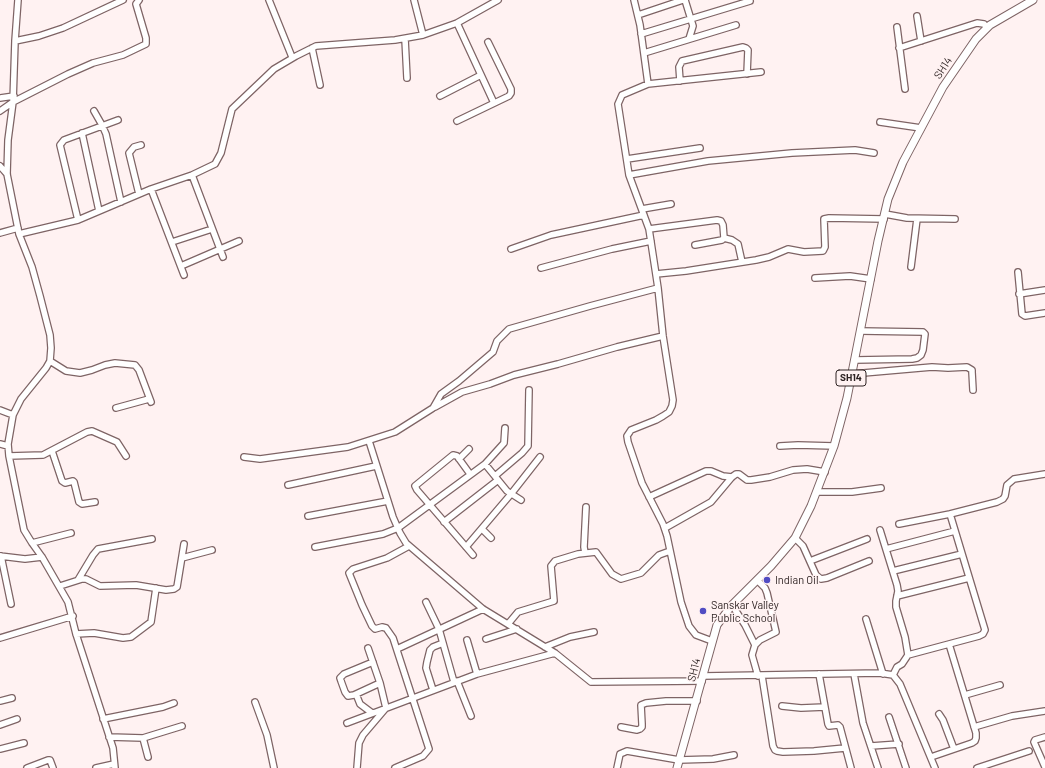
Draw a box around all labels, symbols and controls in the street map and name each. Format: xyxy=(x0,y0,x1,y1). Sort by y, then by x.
street label: SH14 xyxy=(931,55,955,81)
road number: SH14 xyxy=(836,370,866,386)
place label: Indian Oil xyxy=(775,573,818,587)
marker: Indian Oil xyxy=(762,575,772,585)
place label: Sanskar Valley Public School xyxy=(711,598,779,624)
marker: Sanskar Valley Public School xyxy=(698,606,708,616)
street label: SH14 xyxy=(685,657,703,683)

